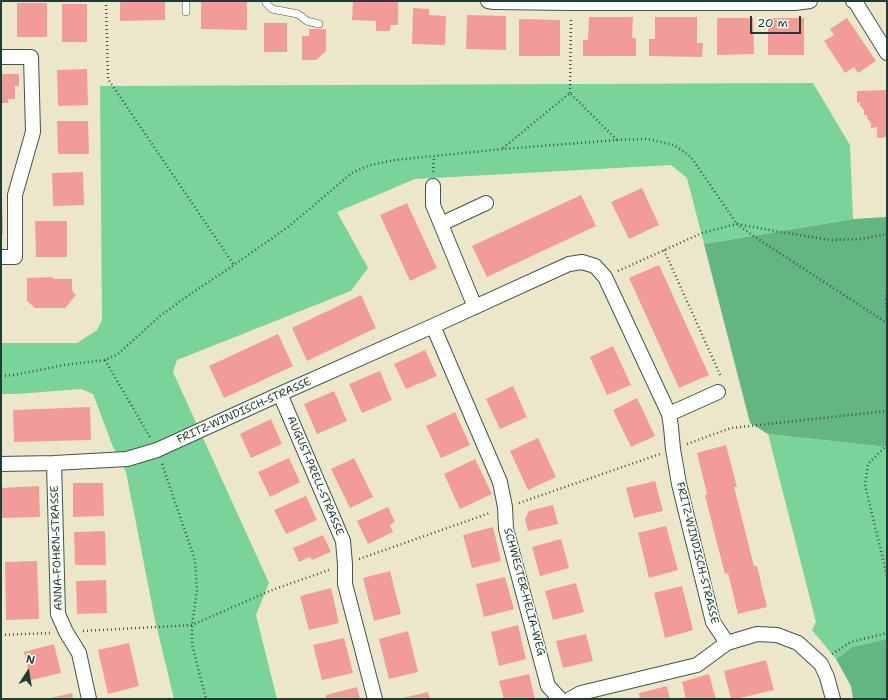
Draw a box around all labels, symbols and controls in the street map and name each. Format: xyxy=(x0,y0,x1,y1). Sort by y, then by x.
scale bar xyxy=(752,8,803,34)
text: 20 m xyxy=(757,15,788,31)
street label: FRITZ-WINDISCH-STRASSE xyxy=(175,375,313,447)
street label: AUGUST-PRELL-STRASSE xyxy=(284,414,346,538)
street label: FRITZ-WINDISCH-STRASSE xyxy=(673,481,721,625)
street label: ANNA-FOHRN-STRASSE xyxy=(48,485,66,611)
street label: SCHWESTER-HELIA-WEG xyxy=(501,526,547,658)
north arrow xyxy=(8,652,48,692)
text: N xyxy=(25,652,36,668)

